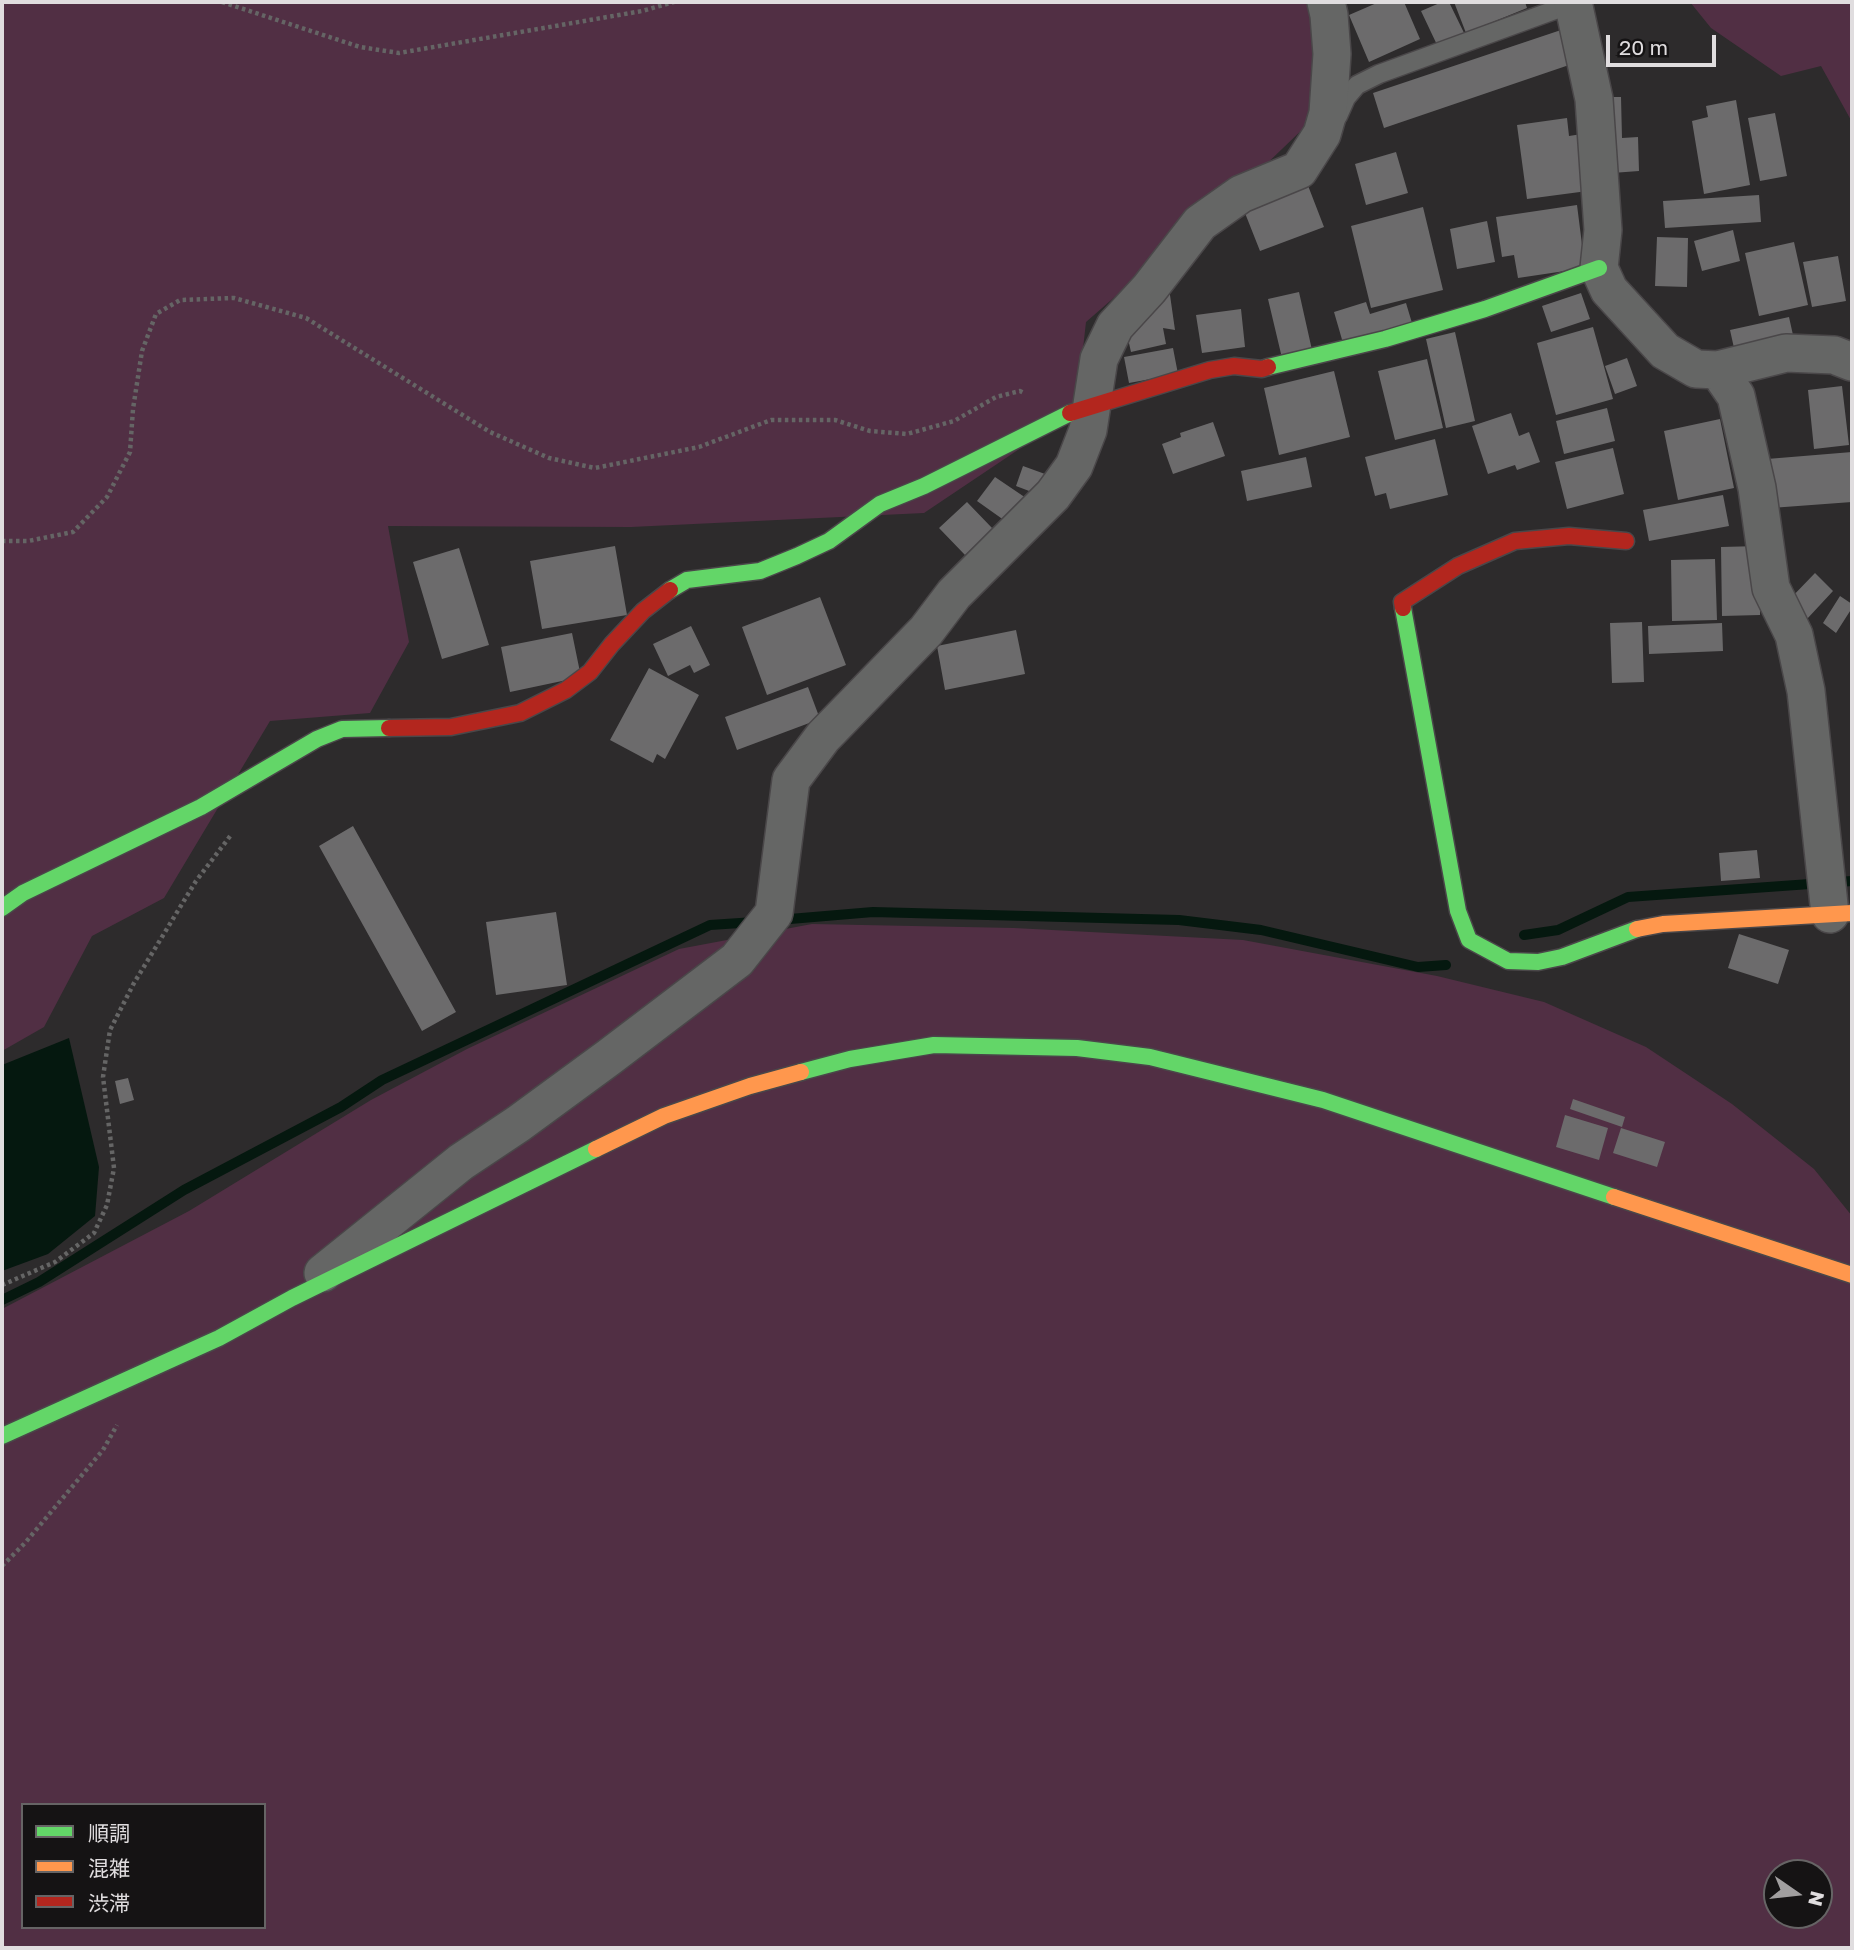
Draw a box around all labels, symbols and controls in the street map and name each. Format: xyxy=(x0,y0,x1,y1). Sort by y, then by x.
scale bar xyxy=(1609,21,1719,65)
text: 20 m xyxy=(1619,34,1668,60)
legend xyxy=(21,1803,266,1929)
text: 順調 xyxy=(88,1820,130,1846)
text: 混雑 xyxy=(88,1855,130,1881)
north arrow xyxy=(1763,1859,1833,1929)
text: N xyxy=(1804,1889,1830,1909)
text: 渋滞 xyxy=(88,1890,130,1916)

